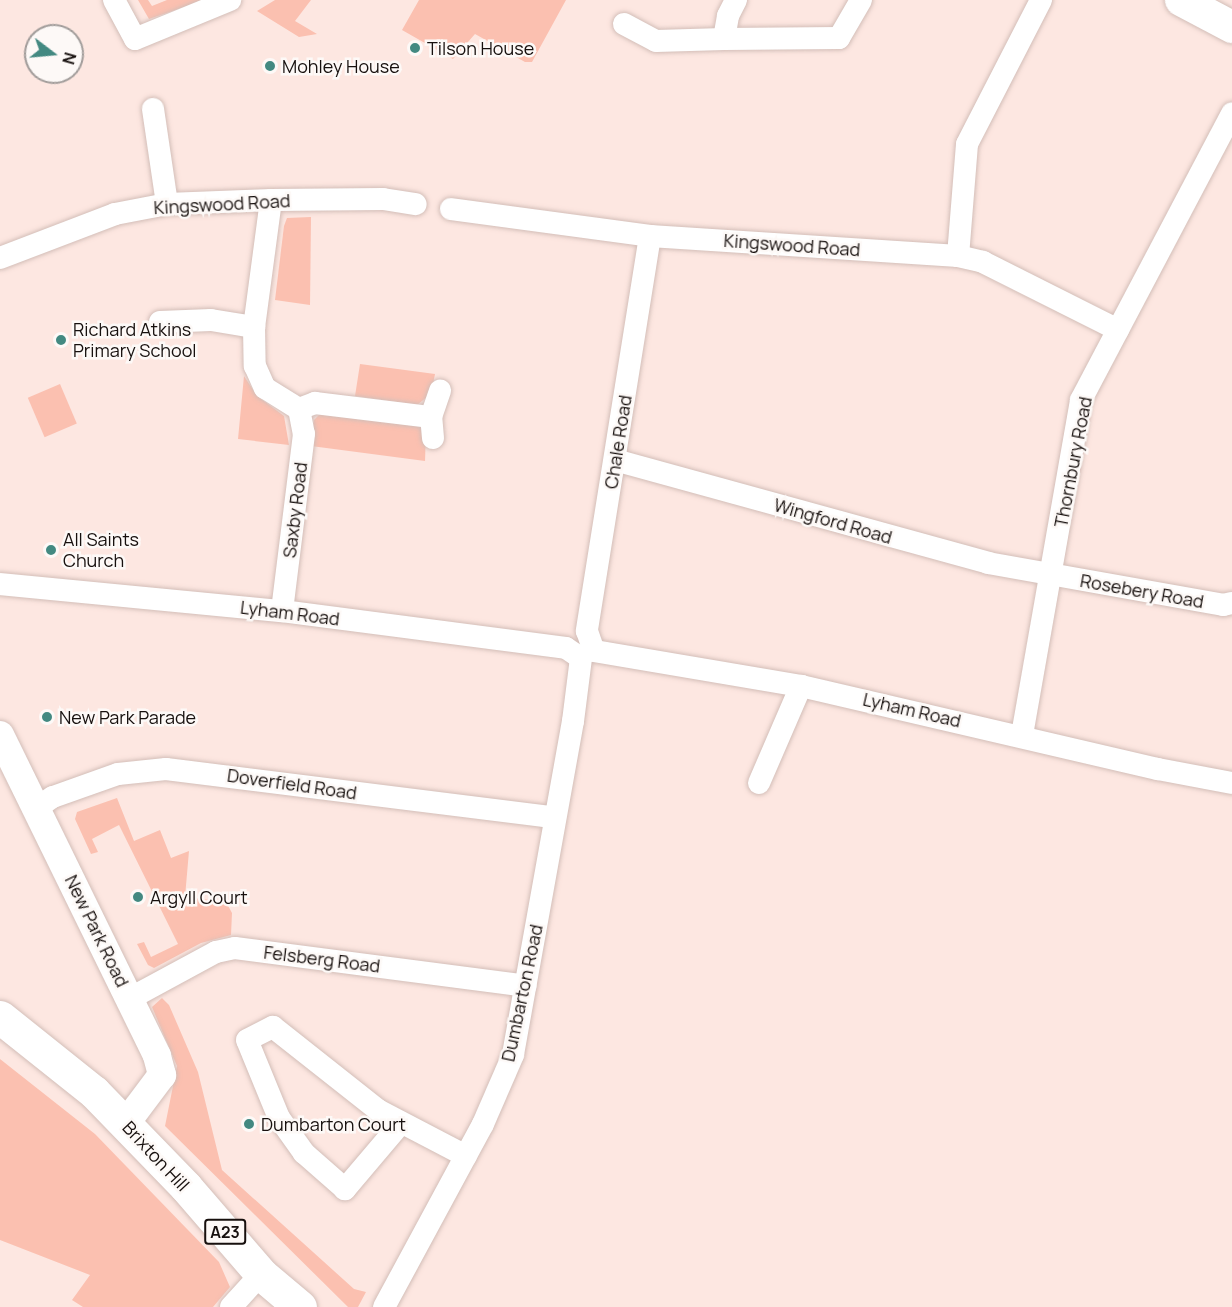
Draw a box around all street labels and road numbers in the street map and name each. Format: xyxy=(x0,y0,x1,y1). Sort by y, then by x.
street label: Kingswood Road xyxy=(153,190,291,218)
street label: Kingswood Road xyxy=(723,229,861,261)
street label: Chale Road xyxy=(600,394,636,490)
street label: Thornbury Road xyxy=(1050,395,1096,529)
street label: Saxby Road xyxy=(278,461,312,559)
street label: Wingford Road xyxy=(771,494,895,548)
street label: Rosebery Road xyxy=(1078,569,1206,613)
street label: Lyham Road xyxy=(239,596,341,630)
street label: Lyham Road xyxy=(861,688,963,732)
street label: Doverfield Road xyxy=(226,764,358,804)
street label: New Park Road xyxy=(61,871,133,991)
street label: Dumbarton Road xyxy=(497,922,547,1064)
street label: Felsberg Road xyxy=(263,941,381,977)
street label: Brixton Hill xyxy=(118,1116,194,1196)
road number: A23 xyxy=(204,1219,246,1245)

